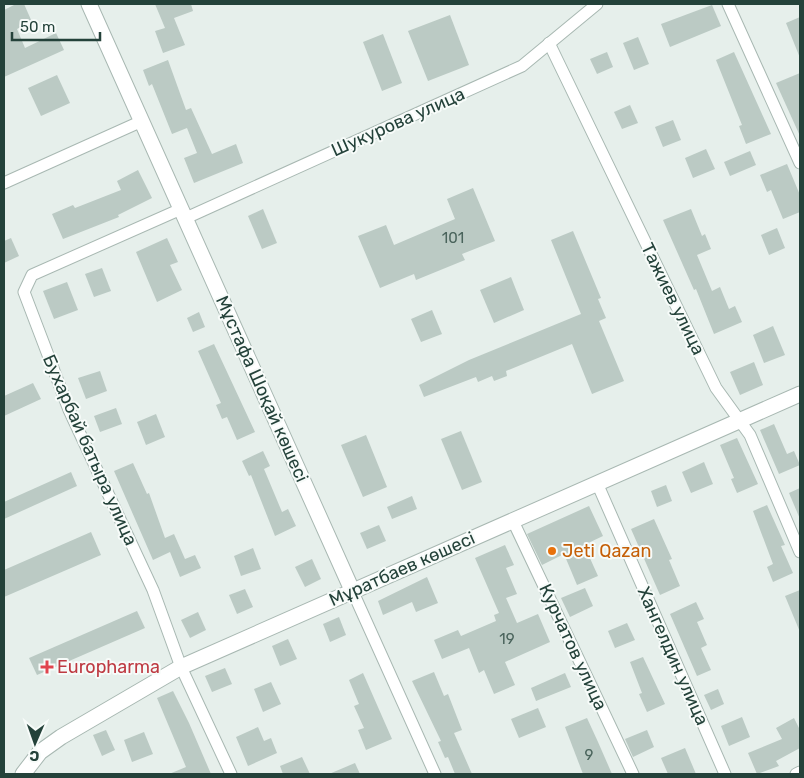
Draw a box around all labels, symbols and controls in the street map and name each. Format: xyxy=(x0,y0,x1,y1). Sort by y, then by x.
scale bar xyxy=(12,10,100,42)
text: 50 m xyxy=(20,18,55,36)
street label: Шукурова улица xyxy=(328,83,468,161)
house number: 101 xyxy=(442,229,464,247)
street label: Тажиев улица xyxy=(636,239,710,359)
street label: Мұстафа Шоқай көшесі xyxy=(211,292,313,486)
street label: Бухарбай батыра улица xyxy=(38,351,142,549)
street label: Мұратбаев көшесі xyxy=(326,527,478,611)
place label: Jeti Qazan xyxy=(562,540,651,562)
marker: Jeti Qazan xyxy=(546,545,558,557)
street label: Курчатов улица xyxy=(534,580,612,714)
street label: Хангелдин улица xyxy=(633,583,713,729)
house number: 19 xyxy=(499,630,515,648)
place label: Europharma xyxy=(57,656,160,678)
marker: Europharma xyxy=(41,661,53,673)
north arrow xyxy=(10,718,60,768)
house number: 9 xyxy=(585,746,594,764)
text: С xyxy=(29,747,40,764)

